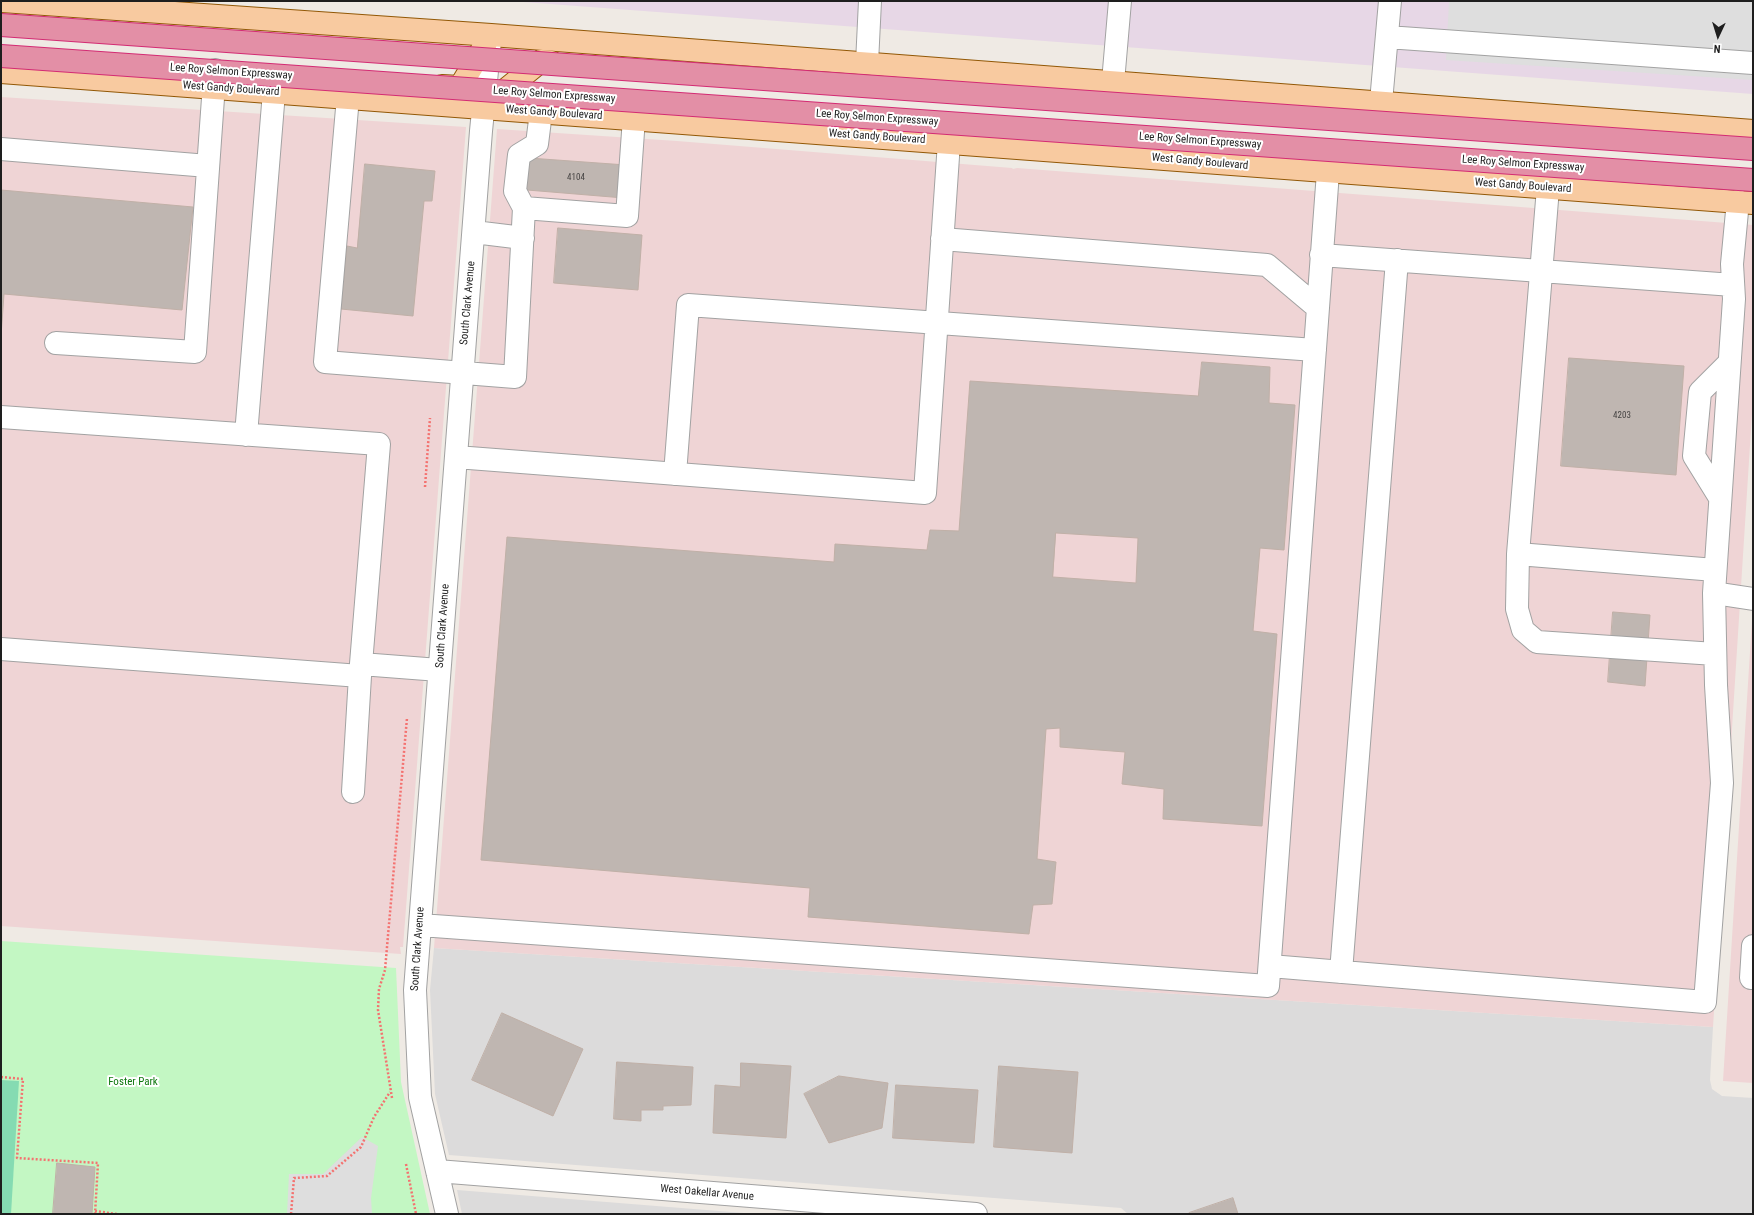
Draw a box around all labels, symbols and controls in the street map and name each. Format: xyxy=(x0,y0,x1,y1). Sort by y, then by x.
north arrow xyxy=(1698,16,1738,56)
text: N xyxy=(1713,42,1721,55)
street label: Lee Roy Selmon Expressway xyxy=(169,61,293,83)
street label: West Gandy Boulevard xyxy=(182,79,280,99)
street label: Lee Roy Selmon Expressway xyxy=(492,84,616,106)
street label: West Gandy Boulevard xyxy=(505,103,603,123)
street label: Lee Roy Selmon Expressway xyxy=(815,107,939,129)
street label: West Gandy Boulevard xyxy=(828,127,926,147)
street label: Lee Roy Selmon Expressway xyxy=(1138,130,1262,152)
street label: West Gandy Boulevard xyxy=(1151,151,1249,173)
street label: Lee Roy Selmon Expressway xyxy=(1461,153,1585,175)
house number: 4104 xyxy=(567,173,585,183)
street label: West Gandy Boulevard xyxy=(1474,176,1572,196)
street label: South Clark Avenue xyxy=(458,261,478,345)
house number: 4203 xyxy=(1613,411,1631,421)
street label: South Clark Avenue xyxy=(433,584,453,668)
street label: South Clark Avenue xyxy=(408,907,428,991)
park label: Foster Park xyxy=(108,1075,158,1089)
street label: West Oakellar Avenue xyxy=(660,1182,754,1204)

